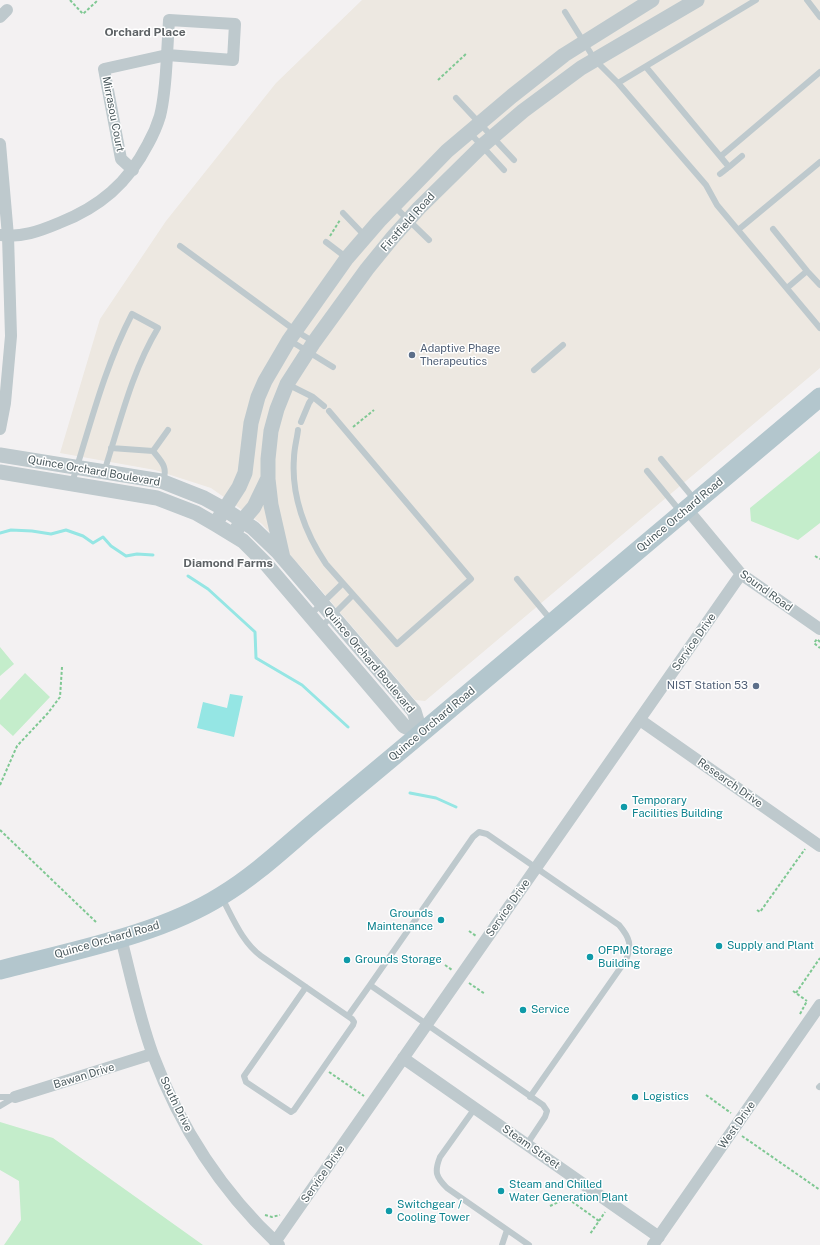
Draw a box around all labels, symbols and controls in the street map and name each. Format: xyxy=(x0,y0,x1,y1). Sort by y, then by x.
district label: Orchard Place xyxy=(104,25,186,39)
street label: Mirrasou Court xyxy=(99,75,127,153)
street label: Firstfield Road xyxy=(378,190,438,254)
place label: Adaptive Phage Therapeutics xyxy=(420,342,500,368)
marker: Adaptive Phage Therapeutics xyxy=(407,350,417,360)
street label: Quince Orchard Boulevard xyxy=(27,453,161,489)
street label: Quince Orchard Road xyxy=(634,475,726,555)
district label: Diamond Farms xyxy=(183,556,273,570)
street label: Sound Road xyxy=(737,568,795,614)
street label: Quince Orchard Boulevard xyxy=(321,604,417,716)
street label: Service Drive xyxy=(669,611,719,673)
place label: NIST Station 53 xyxy=(667,679,748,693)
marker: NIST Station 53 xyxy=(751,681,761,691)
street label: Quince Orchard Road xyxy=(386,684,478,764)
street label: Research Drive xyxy=(695,756,765,810)
place label: Temporary Facilities Building xyxy=(632,794,723,820)
marker: Temporary Facilities Building xyxy=(619,802,629,812)
street label: Service Drive xyxy=(483,877,533,939)
place label: Grounds Maintenance xyxy=(367,907,433,933)
marker: Grounds Maintenance xyxy=(436,915,446,925)
street label: Quince Orchard Road xyxy=(53,919,161,961)
place label: Supply and Plant xyxy=(727,939,814,953)
marker: Supply and Plant xyxy=(714,941,724,951)
place label: OFPM Storage Building xyxy=(598,944,673,970)
marker: OFPM Storage Building xyxy=(585,952,595,962)
place label: Grounds Storage xyxy=(355,953,442,967)
marker: Grounds Storage xyxy=(342,955,352,965)
place label: Service xyxy=(531,1003,569,1017)
marker: Service xyxy=(518,1005,528,1015)
street label: Bawan Drive xyxy=(52,1060,116,1092)
street label: South Drive xyxy=(157,1074,195,1134)
place label: Logistics xyxy=(643,1090,689,1104)
marker: Logistics xyxy=(630,1092,640,1102)
street label: West Drive xyxy=(716,1099,758,1151)
street label: Steam Street xyxy=(499,1122,563,1172)
street label: Service Drive xyxy=(298,1143,348,1205)
place label: Steam and Chilled Water Generation Plant xyxy=(509,1178,628,1204)
marker: Steam and Chilled Water Generation Plant xyxy=(496,1186,506,1196)
place label: Switchgear / Cooling Tower xyxy=(397,1198,470,1224)
marker: Switchgear / Cooling Tower xyxy=(384,1206,394,1216)

